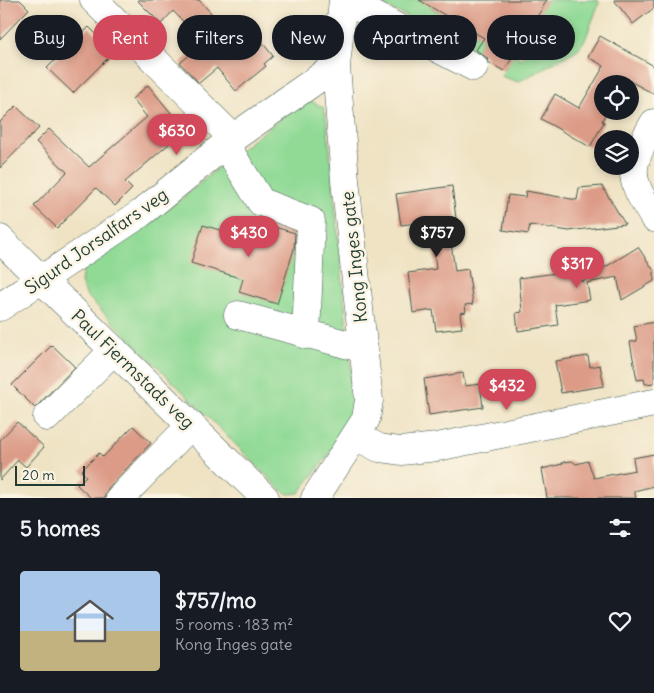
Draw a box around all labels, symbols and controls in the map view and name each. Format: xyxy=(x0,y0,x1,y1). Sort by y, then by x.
chip: Buy xyxy=(15,15,83,60)
chip: Rent xyxy=(93,15,167,60)
chip: Filters xyxy=(177,15,262,60)
chip: New xyxy=(272,15,344,60)
chip: Apartment xyxy=(354,15,477,60)
chip: House xyxy=(487,15,575,60)
map controls xyxy=(594,75,639,175)
button: locate xyxy=(594,75,639,120)
pin: $630 xyxy=(147,114,207,156)
text: $630 xyxy=(158,120,196,140)
button: layers xyxy=(594,130,639,175)
street label: Sigurd Jorsalfars veg xyxy=(20,183,172,299)
street label: Kong Inges gate xyxy=(336,190,372,324)
pin: $430 xyxy=(219,216,279,258)
pin: $757 xyxy=(407,216,467,258)
text: $430 xyxy=(230,222,268,242)
text: $757 xyxy=(420,222,454,242)
pin: $317 xyxy=(547,246,607,289)
text: $317 xyxy=(561,253,593,273)
street label: Paul Fjermstads veg xyxy=(67,304,199,434)
pin: $432 xyxy=(477,368,537,411)
text: $432 xyxy=(489,375,525,395)
scale bar xyxy=(15,463,85,486)
text: 20 m xyxy=(22,466,55,484)
icon: filters xyxy=(606,514,634,542)
text: 5 homes xyxy=(20,515,100,542)
text: $757/mo xyxy=(175,587,256,614)
icon: home xyxy=(60,591,120,651)
icon: heart xyxy=(606,607,634,635)
text: 5 rooms · 183 m² xyxy=(175,614,293,634)
text: Kong Inges gate xyxy=(175,634,292,654)

